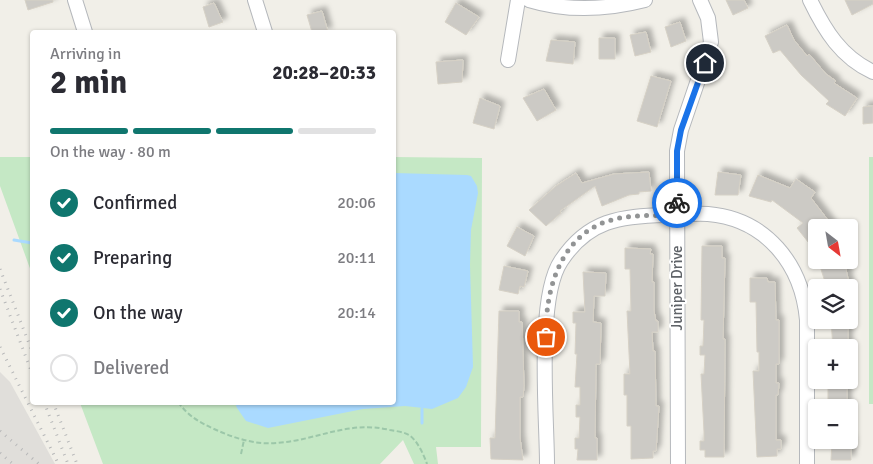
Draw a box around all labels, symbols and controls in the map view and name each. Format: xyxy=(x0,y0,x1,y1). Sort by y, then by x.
pin xyxy=(684,42,726,84)
text: Arriving in xyxy=(50,44,121,64)
icon: home xyxy=(691,49,719,77)
text: 20:28–20:33 xyxy=(272,61,376,85)
text: 2 min xyxy=(50,63,127,102)
text: On the way · 80 m xyxy=(50,142,171,162)
courier xyxy=(652,178,702,228)
icon: check xyxy=(50,189,78,217)
icon: bike xyxy=(663,189,691,217)
text: Confirmed xyxy=(93,191,177,215)
text: 20:06 xyxy=(337,193,376,213)
north arrow xyxy=(808,219,858,269)
map controls xyxy=(808,219,858,449)
icon: check xyxy=(50,244,78,272)
street label: Juniper Drive xyxy=(668,245,686,331)
text: Preparing xyxy=(93,246,172,270)
text: 20:11 xyxy=(337,248,376,268)
button: layers xyxy=(808,279,858,329)
icon: check xyxy=(50,299,78,327)
text: On the way xyxy=(93,301,183,325)
text: 20:14 xyxy=(337,303,376,323)
pin xyxy=(525,316,567,358)
icon: bag xyxy=(532,323,560,351)
button: + xyxy=(808,339,858,389)
text: Delivered xyxy=(93,356,169,380)
button: − xyxy=(808,399,858,449)

